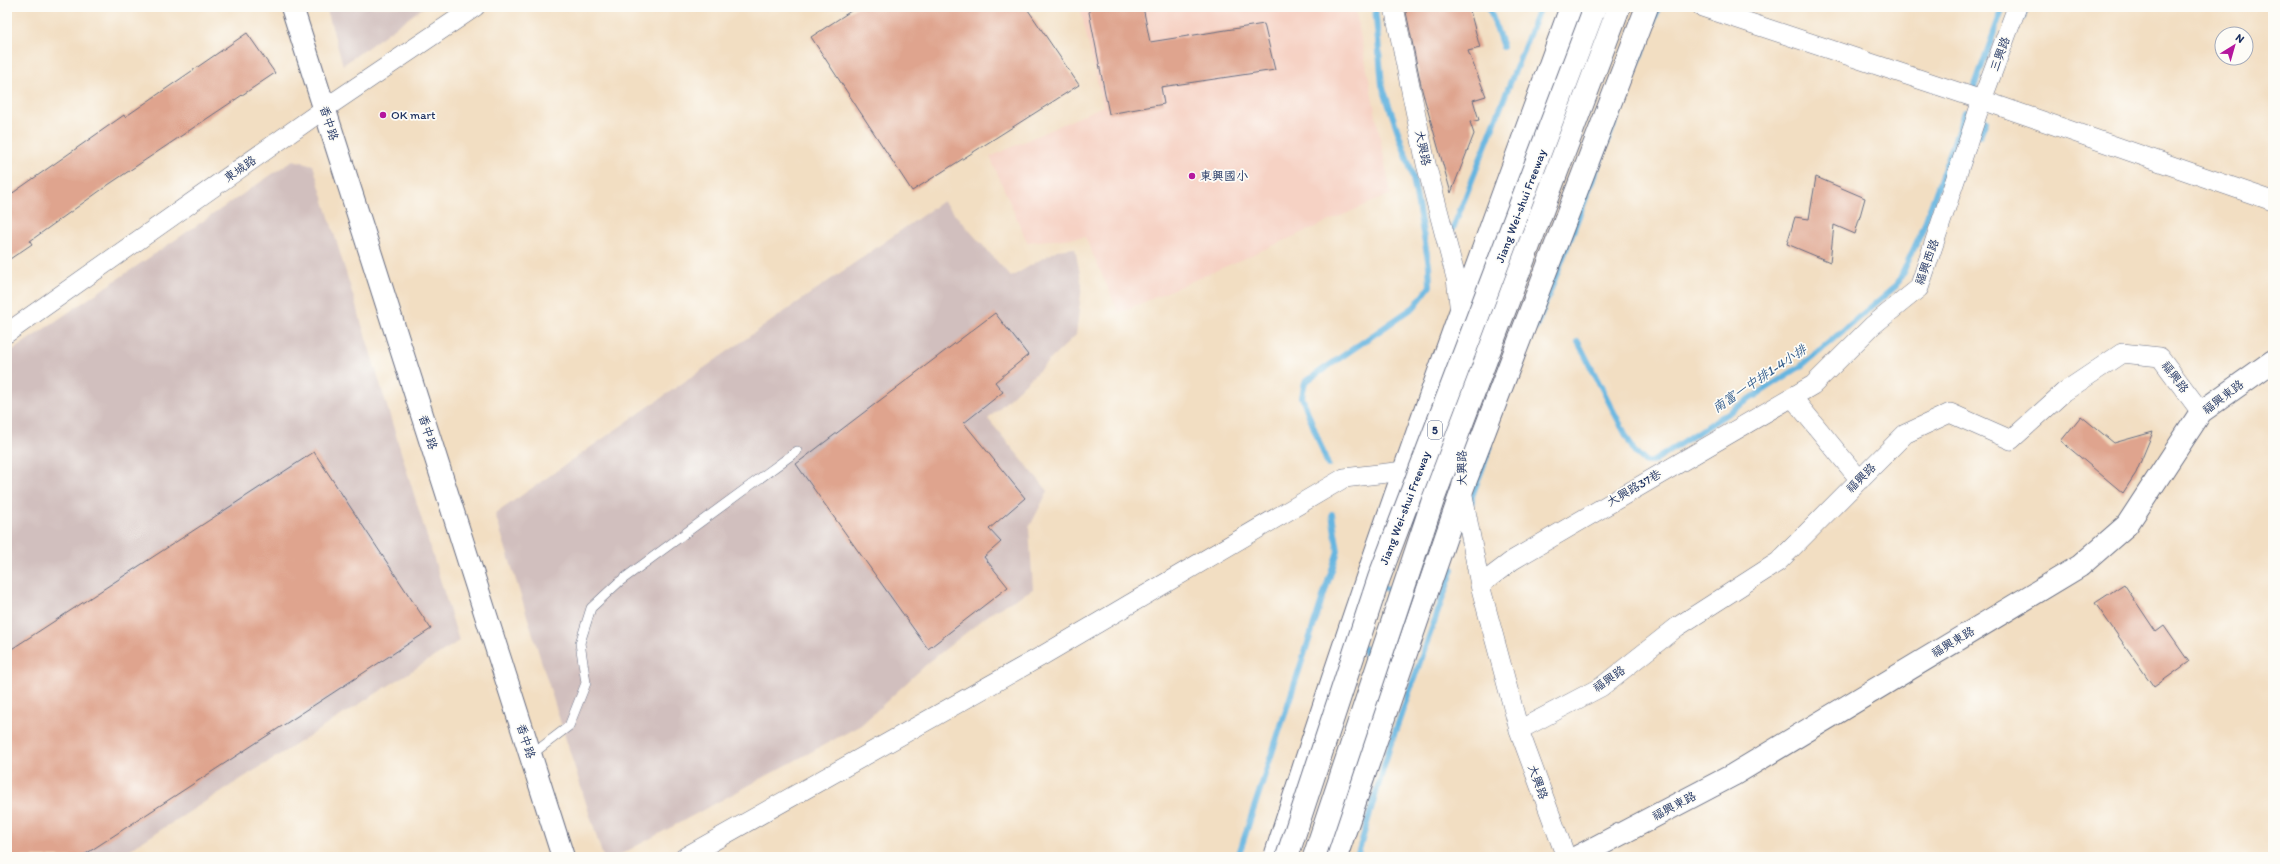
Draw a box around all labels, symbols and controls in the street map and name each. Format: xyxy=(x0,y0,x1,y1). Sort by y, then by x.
north arrow xyxy=(2214,26,2254,66)
text: N xyxy=(2233,31,2247,46)
street label: 三興路 xyxy=(1987,35,2013,73)
street label: 香中路 xyxy=(317,104,341,142)
place label: OK mart xyxy=(391,108,436,122)
marker: OK mart xyxy=(378,110,388,120)
street label: 大興路 xyxy=(1412,129,1434,167)
street label: Jiang Wei-shui Freeway xyxy=(1493,147,1549,265)
street label: 東城路 xyxy=(221,153,259,185)
place label: 東興國小 xyxy=(1200,169,1248,183)
marker: 東興國小 xyxy=(1187,171,1197,181)
street label: 福興西路 xyxy=(1912,237,1942,287)
water label: 南富一中排1-4小排 xyxy=(1709,341,1810,415)
street label: 福興路 xyxy=(2159,358,2191,396)
street label: 福興東路 xyxy=(2200,377,2246,417)
street label: 香中路 xyxy=(416,413,440,451)
road number: 5 xyxy=(1428,421,1442,439)
street label: Jiang Wei-shui Freeway xyxy=(1377,449,1433,567)
street label: 大興路 xyxy=(1455,450,1469,486)
street label: 福興路 xyxy=(1843,460,1879,496)
street label: 大興路37巷 xyxy=(1604,467,1664,509)
street label: 福興東路 xyxy=(1929,624,1977,660)
street label: 福興路 xyxy=(1590,663,1628,695)
street label: 香中路 xyxy=(514,722,538,760)
street label: 大興路 xyxy=(1525,763,1551,801)
street label: 福興東路 xyxy=(1650,789,1698,823)

